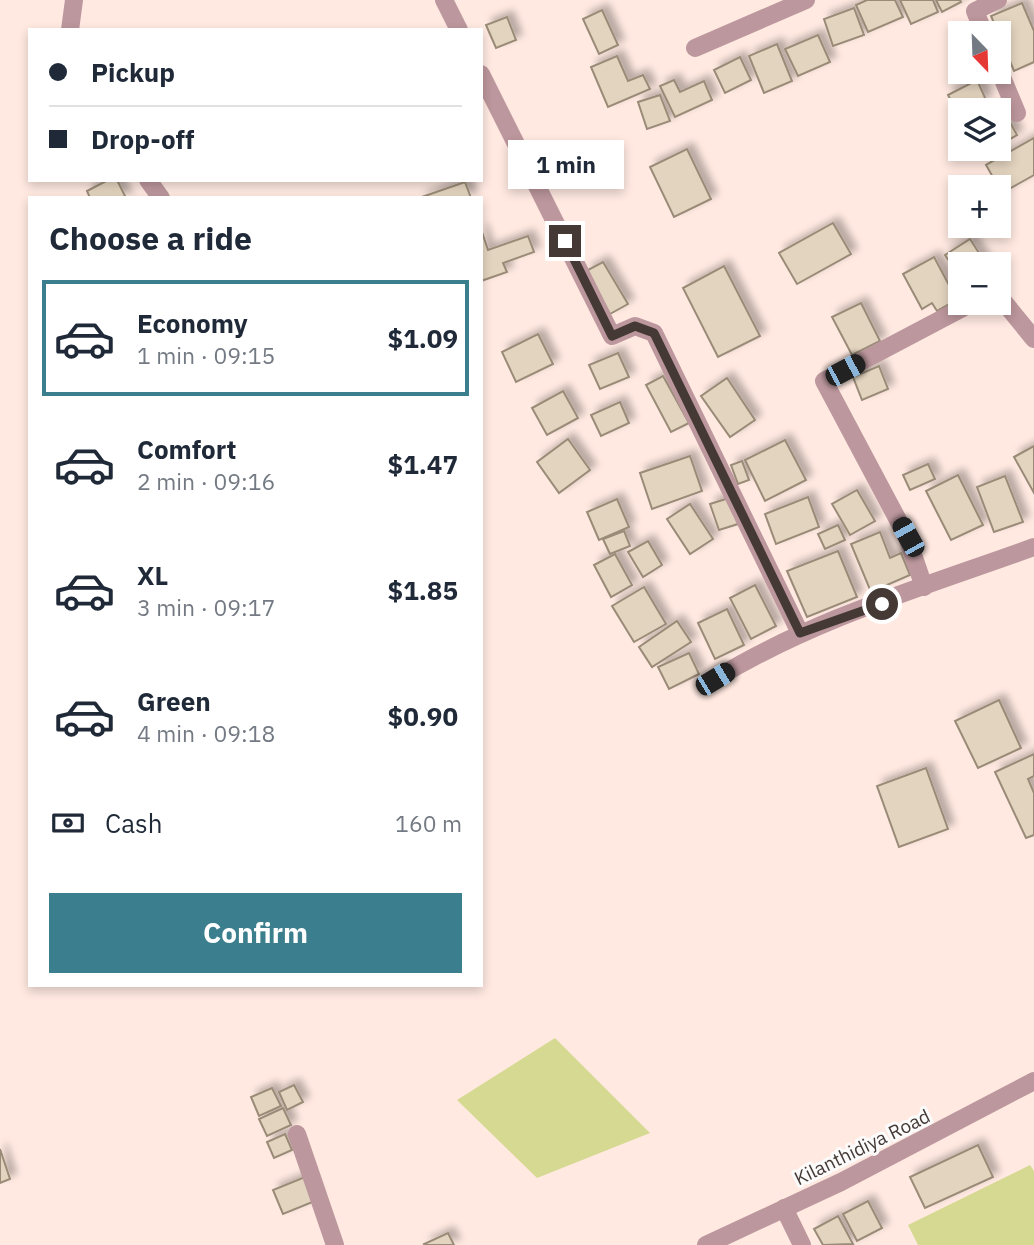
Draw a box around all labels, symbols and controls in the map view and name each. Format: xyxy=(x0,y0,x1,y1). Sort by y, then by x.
north arrow xyxy=(948,21,1012,84)
map controls xyxy=(948,21,1011,315)
text: Pickup xyxy=(91,55,175,89)
button: layers xyxy=(948,98,1011,161)
text: Drop-off xyxy=(91,122,194,156)
callout: 1 min xyxy=(507,140,623,188)
text: 1 min xyxy=(536,149,596,179)
button: + xyxy=(948,175,1011,238)
text: Choose a ride xyxy=(49,217,252,259)
route end xyxy=(549,225,581,257)
button: − xyxy=(948,252,1011,315)
text: Economy xyxy=(137,306,248,340)
icon: car xyxy=(53,307,116,370)
text: $1.09 xyxy=(388,321,458,355)
text: 1 min · 09:15 xyxy=(137,340,275,370)
car xyxy=(822,351,869,389)
text: Comfort xyxy=(137,432,236,466)
icon: car xyxy=(53,433,116,496)
text: $1.47 xyxy=(388,447,458,481)
text: 2 min · 09:16 xyxy=(137,466,275,496)
car xyxy=(889,514,928,560)
text: XL xyxy=(137,558,168,592)
icon: car xyxy=(53,559,116,622)
text: $1.85 xyxy=(388,573,458,607)
route start xyxy=(866,588,898,620)
text: 3 min · 09:17 xyxy=(137,592,275,622)
car xyxy=(692,659,739,699)
text: Green xyxy=(137,684,211,718)
icon: car xyxy=(53,685,116,748)
text: $0.90 xyxy=(388,699,458,733)
text: 4 min · 09:18 xyxy=(137,718,275,748)
icon: cash xyxy=(49,804,87,842)
text: Cash xyxy=(105,806,162,840)
text: 160 m xyxy=(395,808,462,838)
button: Confirm xyxy=(49,893,462,973)
street label: Kilanthidiya Road xyxy=(790,1104,934,1190)

